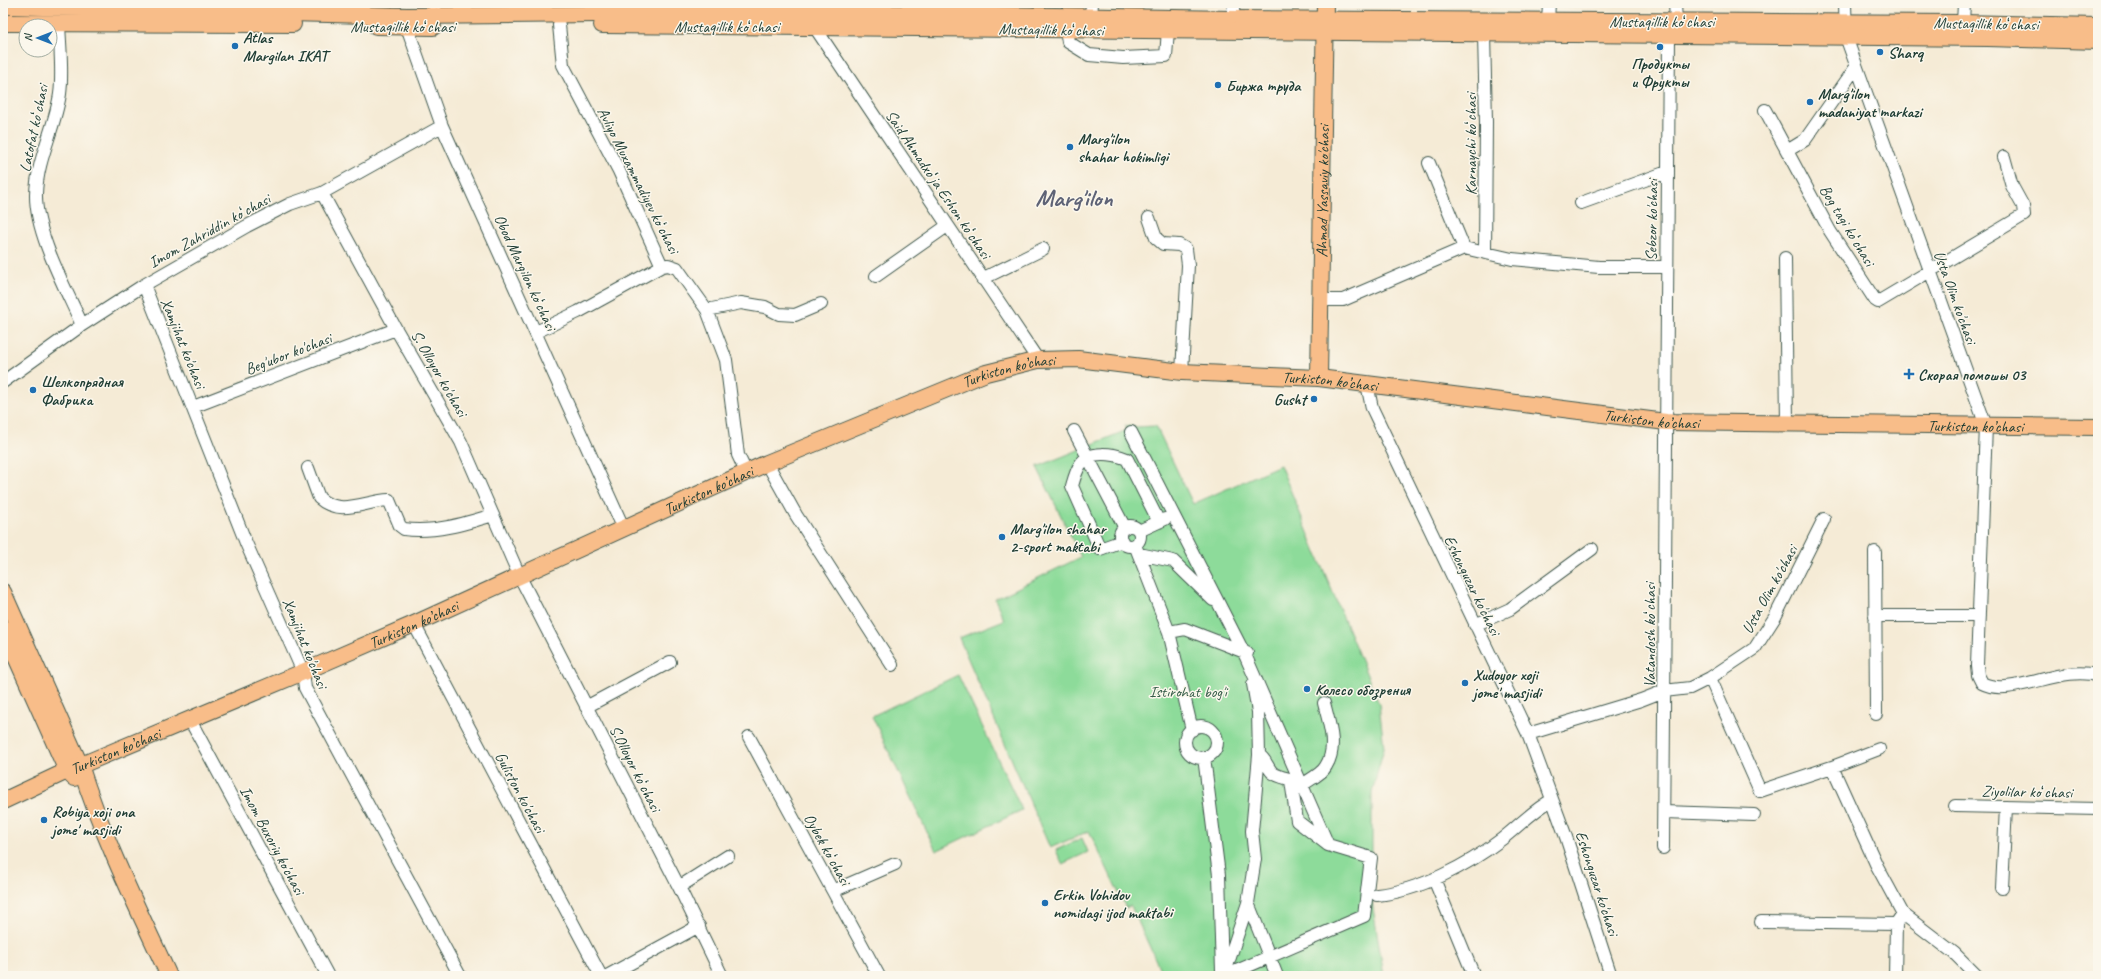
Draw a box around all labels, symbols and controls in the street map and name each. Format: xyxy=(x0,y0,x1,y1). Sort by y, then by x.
street label: Mustaqillik koʻchasi xyxy=(1609,12,1717,32)
street label: Mustaqillik koʻchasi xyxy=(1933,13,2041,35)
street label: Mustaqillik koʻchasi xyxy=(350,17,458,37)
street label: Mustaqillik koʻchasi xyxy=(674,17,782,37)
north arrow xyxy=(18,18,58,58)
street label: Mustaqillik koʻchasi xyxy=(998,19,1106,41)
place label: Atlas Margilan IKAT xyxy=(243,28,332,66)
text: N xyxy=(21,32,35,41)
marker: Atlas Margilan IKAT xyxy=(230,41,240,51)
marker: Продукты и Фрукты xyxy=(1655,42,1665,52)
place label: Sharq xyxy=(1888,43,1925,63)
marker: Sharq xyxy=(1875,47,1885,57)
place label: Продукты и Фрукты xyxy=(1631,54,1690,92)
place label: Биржа труда xyxy=(1226,76,1302,96)
marker: Биржа труда xyxy=(1213,80,1223,90)
street label: Latofat koʻchasi xyxy=(15,81,53,174)
place label: Marg'ilon madaniyat markazi xyxy=(1818,84,1923,122)
street label: Karnaychi koʻchasi xyxy=(1461,91,1481,195)
marker: Marg'ilon madaniyat markazi xyxy=(1805,97,1815,107)
street label: Avliyo Muxammadiyev koʻchasi xyxy=(593,104,685,259)
street label: Said Ahmadxoʻja Eshon koʻchasi xyxy=(881,106,997,264)
street label: Ahmad Yassaviy ko'chasi xyxy=(1312,123,1334,258)
place label: Marg'ilon shahar hokimligi xyxy=(1078,129,1171,167)
marker: Marg'ilon shahar hokimligi xyxy=(1065,142,1075,152)
street label: Sebzor ko'chasi xyxy=(1641,177,1663,261)
street label: Bog tagi koʻchasi xyxy=(1815,181,1880,272)
district label: Marg'ilon xyxy=(1035,183,1114,213)
street label: Imom Zahriddin koʻchasi xyxy=(145,188,275,273)
street label: Obod Margilon koʻchasi xyxy=(489,211,562,336)
street label: Usta Olim ko'chasi xyxy=(1929,248,1982,349)
street label: Xamjihat ko'chasi xyxy=(156,295,211,393)
street label: S. Olloyor ko'chasi xyxy=(406,327,473,422)
street label: Beg'ubor ko'chasi xyxy=(242,328,336,380)
street label: Turkiston ko’chasi xyxy=(959,351,1057,393)
place label: Скорая помошы 03 xyxy=(1918,365,2027,385)
street label: Turkiston ko’chasi xyxy=(1282,367,1381,397)
marker: Скорая помошы 03 xyxy=(1903,368,1915,380)
place label: Шелкопрядная Фабрика xyxy=(41,372,124,410)
marker: Шелкопрядная Фабрика xyxy=(28,385,38,395)
place label: Gusht xyxy=(1274,390,1309,410)
marker: Gusht xyxy=(1309,394,1319,404)
street label: Turkiston ko’chasi xyxy=(1603,405,1701,433)
street label: Turkiston ko’chasi xyxy=(1927,416,2025,437)
street label: Turkiston ko’chasi xyxy=(661,461,758,520)
place label: Marg'ilon shahar 2-sport maktabi xyxy=(1010,519,1108,557)
marker: Marg'ilon shahar 2-sport maktabi xyxy=(997,532,1007,542)
street label: Eshonguzar ko'chasi xyxy=(1439,532,1506,641)
street label: Usta Olim ko'chasi xyxy=(1737,540,1803,637)
street label: Vatandosh koʻchasi xyxy=(1640,581,1660,687)
street label: Xamjihat ko'chasi xyxy=(278,595,333,693)
street label: Turkiston ko’chasi xyxy=(366,595,463,653)
place label: Xudoyor xoji jome' masjidi xyxy=(1471,665,1544,703)
marker: Xudoyor xoji jome' masjidi xyxy=(1460,678,1470,688)
place label: Колесо обозрения xyxy=(1315,680,1412,700)
park label: Istirohat bog'i xyxy=(1149,682,1229,702)
marker: Колесо обозрения xyxy=(1302,684,1312,694)
street label: S.Olloyor koʻchasi xyxy=(605,722,666,817)
street label: Turkiston ko’chasi xyxy=(68,723,165,779)
street label: Guliston ko'chasi xyxy=(490,749,551,838)
street label: Ziyolilar koʻchasi xyxy=(1981,781,2075,803)
street label: Imom Buxoriy ko'chasi xyxy=(235,783,310,900)
place label: Robiya xoji ona jome' masjidi xyxy=(50,802,136,840)
street label: Oybek koʻchasi xyxy=(799,810,856,891)
marker: Robiya xoji ona jome' masjidi xyxy=(39,815,49,825)
street label: Eshonguzar ko'chasi xyxy=(1571,828,1624,940)
place label: Erkin Vohidov nomidagi ijod maktabi xyxy=(1053,885,1175,923)
marker: Erkin Vohidov nomidagi ijod maktabi xyxy=(1040,898,1050,908)

